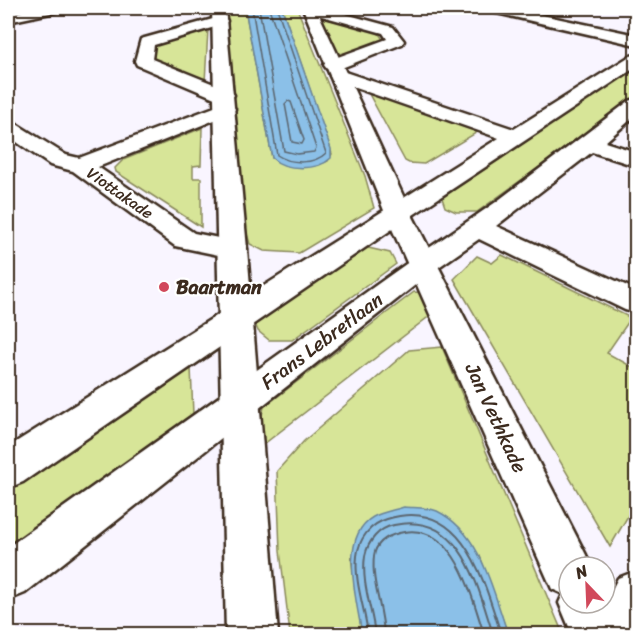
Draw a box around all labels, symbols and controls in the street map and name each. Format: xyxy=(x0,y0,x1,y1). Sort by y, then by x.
street label: Viottakade xyxy=(80,159,160,227)
place label: Baartman xyxy=(176,270,262,305)
marker: Baartman xyxy=(157,280,171,294)
street label: Frans Lebretlaan xyxy=(253,283,391,399)
street label: Jan Vethkade xyxy=(455,356,537,479)
north arrow xyxy=(557,555,617,615)
text: N xyxy=(570,556,593,588)

